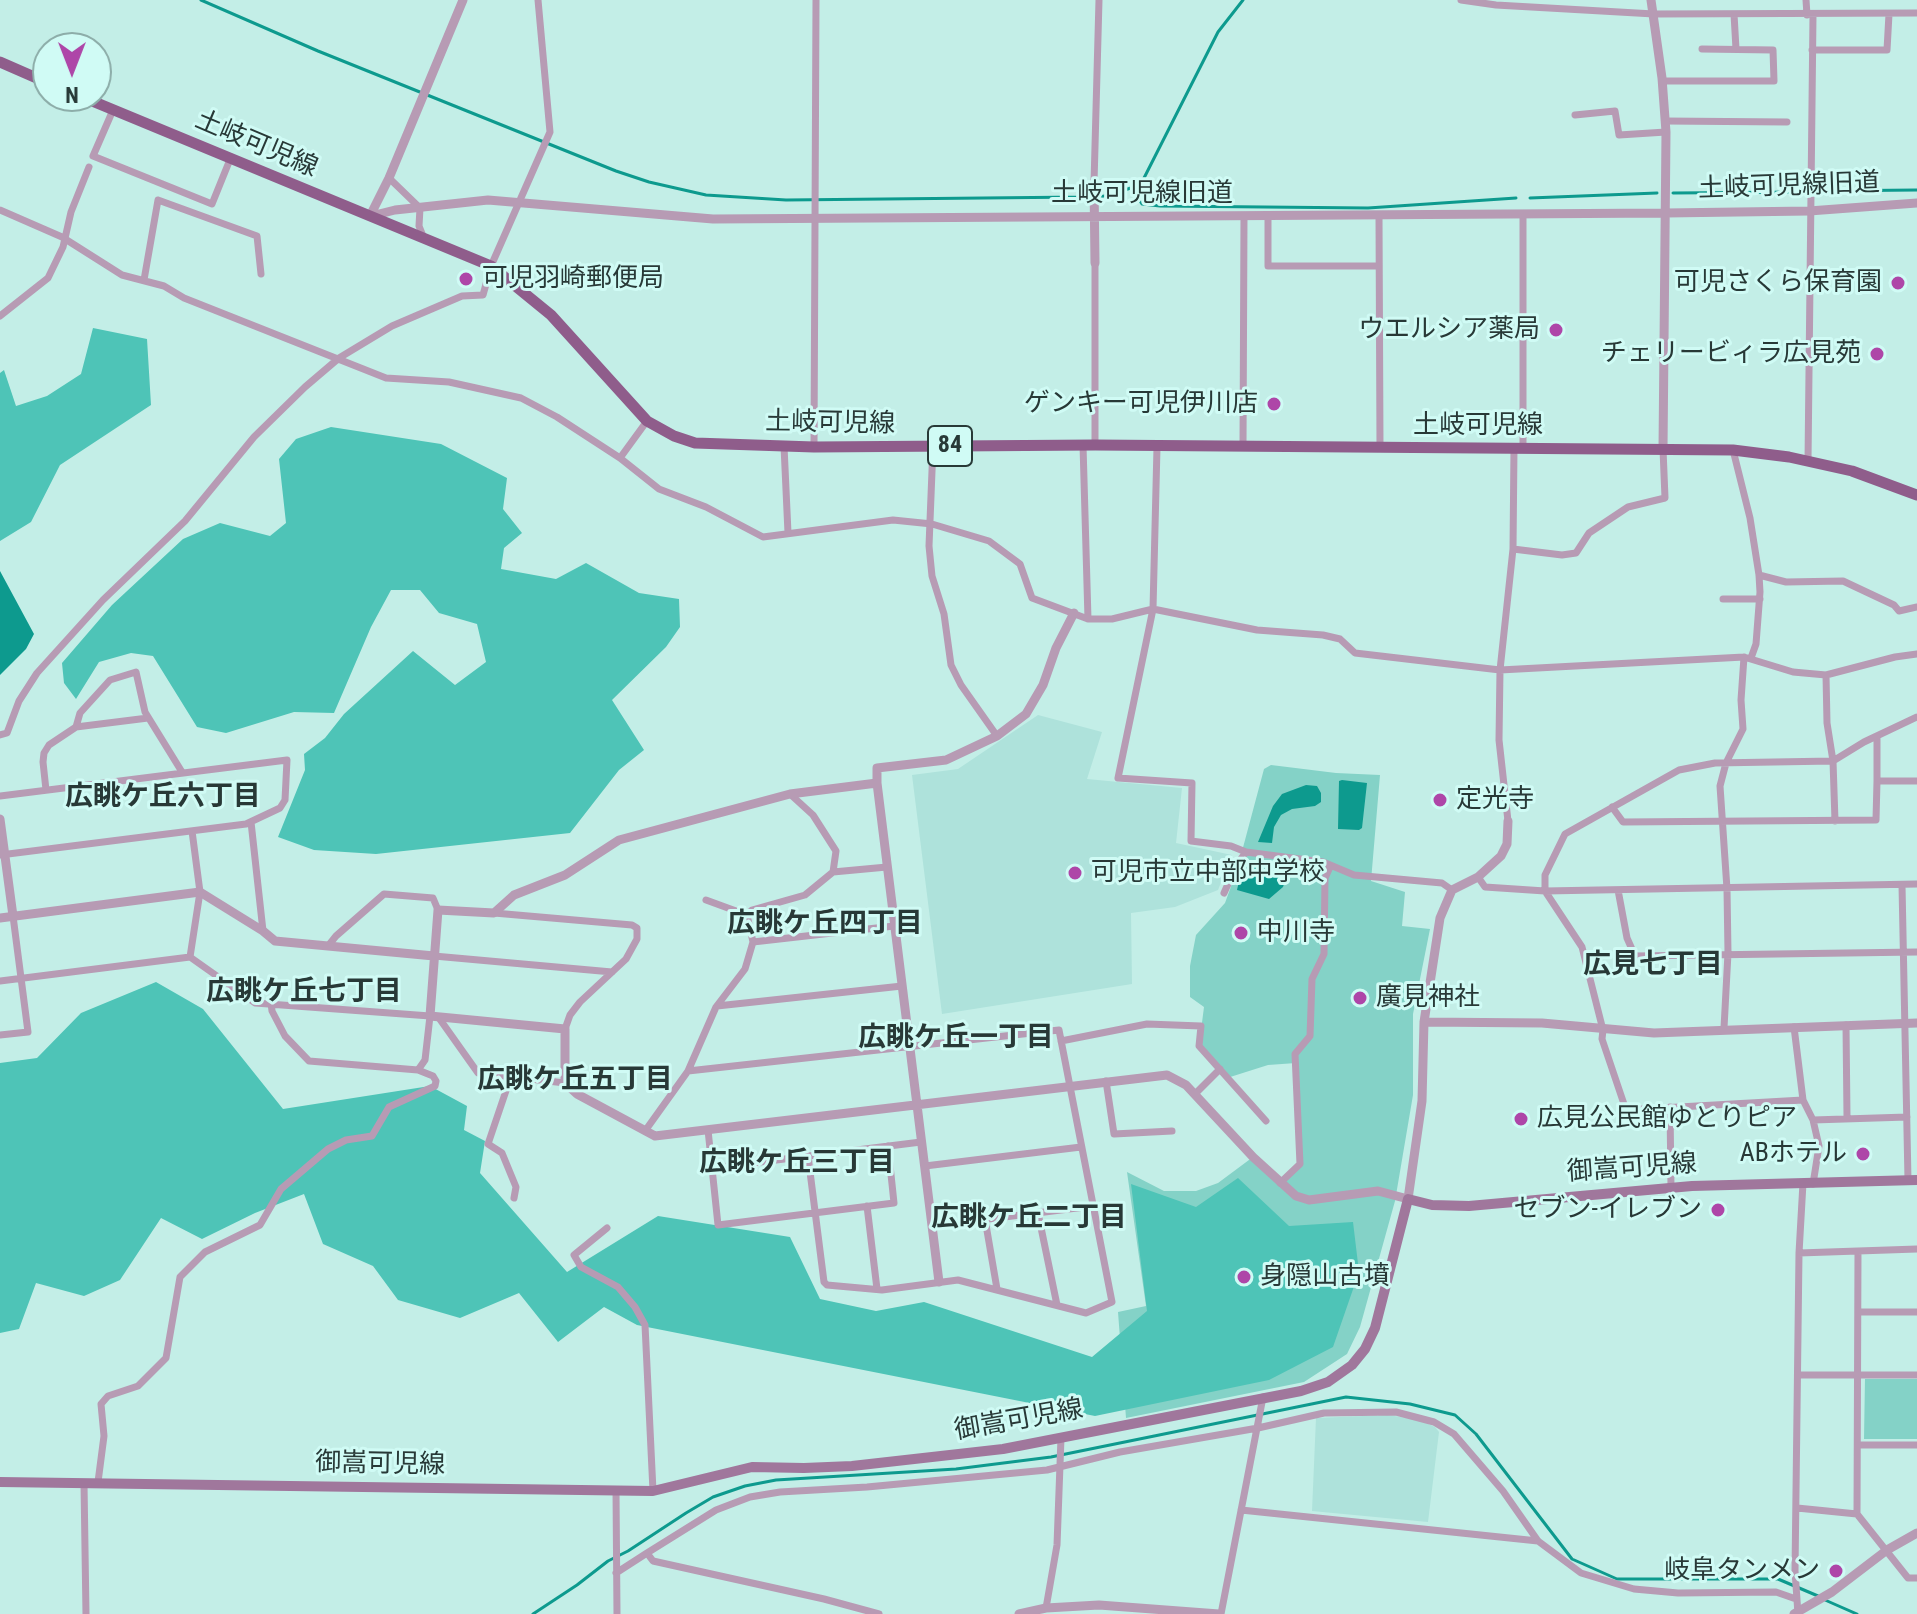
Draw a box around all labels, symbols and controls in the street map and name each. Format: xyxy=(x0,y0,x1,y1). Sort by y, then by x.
north arrow xyxy=(32,32,112,112)
text: N xyxy=(65,82,79,107)
street label: 土岐可児線 xyxy=(190,105,322,185)
street label: 土岐可児線旧道 xyxy=(1698,168,1880,206)
street label: 土岐可児線旧道 xyxy=(1051,178,1233,210)
place label: 可児羽崎郵便局 xyxy=(482,263,664,295)
place label: 可児さくら保育園 xyxy=(1674,267,1882,299)
marker: 可児羽崎郵便局 xyxy=(457,270,475,288)
marker: 可児さくら保育園 xyxy=(1889,274,1907,292)
place label: ウエルシア薬局 xyxy=(1358,314,1540,346)
marker: ウエルシア薬局 xyxy=(1547,321,1565,339)
place label: チェリービィラ広見苑 xyxy=(1601,338,1861,370)
marker: チェリービィラ広見苑 xyxy=(1868,345,1886,363)
place label: ゲンキー可児伊川店 xyxy=(1024,388,1258,420)
marker: ゲンキー可児伊川店 xyxy=(1265,395,1283,413)
street label: 土岐可児線 xyxy=(765,407,895,441)
street label: 土岐可児線 xyxy=(1413,410,1543,442)
road number: 84 xyxy=(928,426,972,466)
district label: 広眺ケ丘六丁目 xyxy=(65,781,261,815)
place label: 定光寺 xyxy=(1456,784,1534,816)
marker: 定光寺 xyxy=(1431,791,1449,809)
place label: 可児市立中部中学校 xyxy=(1091,857,1325,889)
marker: 可児市立中部中学校 xyxy=(1066,864,1084,882)
district label: 広眺ケ丘四丁目 xyxy=(727,908,923,942)
place label: 中川寺 xyxy=(1257,917,1335,949)
marker: 中川寺 xyxy=(1232,924,1250,942)
district label: 広見七丁目 xyxy=(1583,949,1723,983)
district label: 広眺ケ丘七丁目 xyxy=(206,976,402,1010)
place label: 廣見神社 xyxy=(1376,982,1480,1014)
marker: 廣見神社 xyxy=(1351,989,1369,1007)
district label: 広眺ケ丘一丁目 xyxy=(858,1022,1054,1056)
district label: 広眺ケ丘五丁目 xyxy=(477,1064,673,1098)
place label: 広見公民館ゆとりピア xyxy=(1537,1103,1797,1135)
marker: 広見公民館ゆとりピア xyxy=(1512,1110,1530,1128)
place label: ABホテル xyxy=(1740,1138,1847,1170)
marker: ABホテル xyxy=(1854,1145,1872,1163)
district label: 広眺ケ丘三丁目 xyxy=(699,1147,895,1181)
street label: 御嵩可児線 xyxy=(1566,1149,1698,1189)
place label: セブン-イレブン xyxy=(1514,1194,1702,1226)
marker: セブン-イレブン xyxy=(1709,1201,1727,1219)
district label: 広眺ケ丘二丁目 xyxy=(931,1202,1127,1236)
place label: 身隠山古墳 xyxy=(1260,1261,1390,1293)
marker: 身隠山古墳 xyxy=(1235,1268,1253,1286)
street label: 御嵩可児線 xyxy=(952,1394,1086,1448)
street label: 御嵩可児線 xyxy=(315,1448,445,1482)
place label: 岐阜タンメン xyxy=(1664,1555,1820,1587)
marker: 岐阜タンメン xyxy=(1827,1562,1845,1580)

